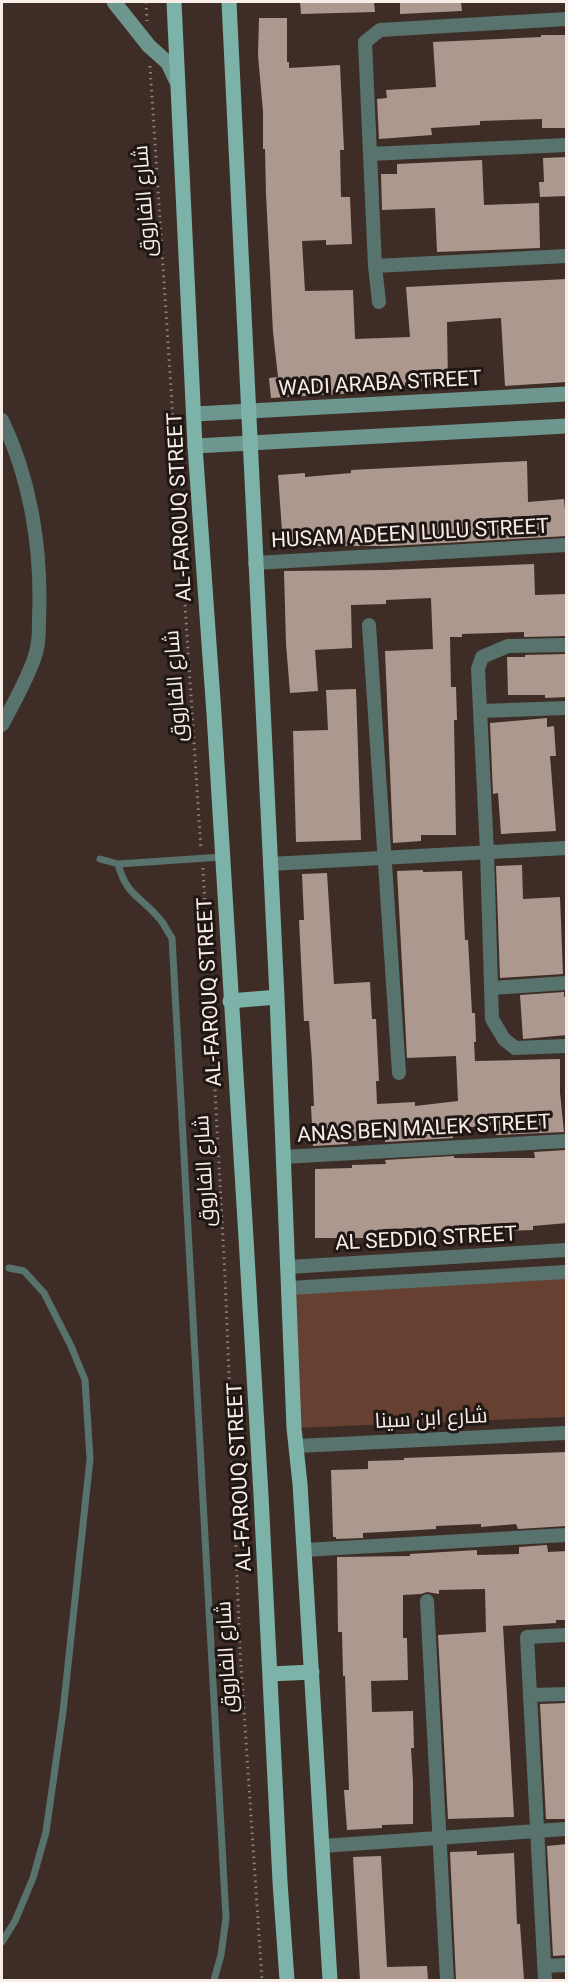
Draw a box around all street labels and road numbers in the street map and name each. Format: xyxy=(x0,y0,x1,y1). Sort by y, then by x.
street label: شارع الفاروق xyxy=(128,144,162,258)
street label: WADI ARABA STREET xyxy=(278,366,483,400)
street label: AL-FAROUQ STREET xyxy=(162,411,196,602)
street label: HUSAM ADEEN LULU STREET xyxy=(270,514,550,552)
street label: شارع الفاروق xyxy=(159,629,193,743)
street label: AL-FAROUQ STREET xyxy=(192,896,226,1087)
street label: ANAS BEN MALEK STREET xyxy=(297,1109,552,1147)
street label: شارع الفاروق xyxy=(189,1114,221,1228)
street label: AL SEDDIQ STREET xyxy=(334,1221,518,1255)
street label: AL-FAROUQ STREET xyxy=(222,1381,256,1572)
street label: شارع ابن سينا xyxy=(374,1403,488,1435)
street label: شارع الفاروق xyxy=(211,1600,243,1714)

